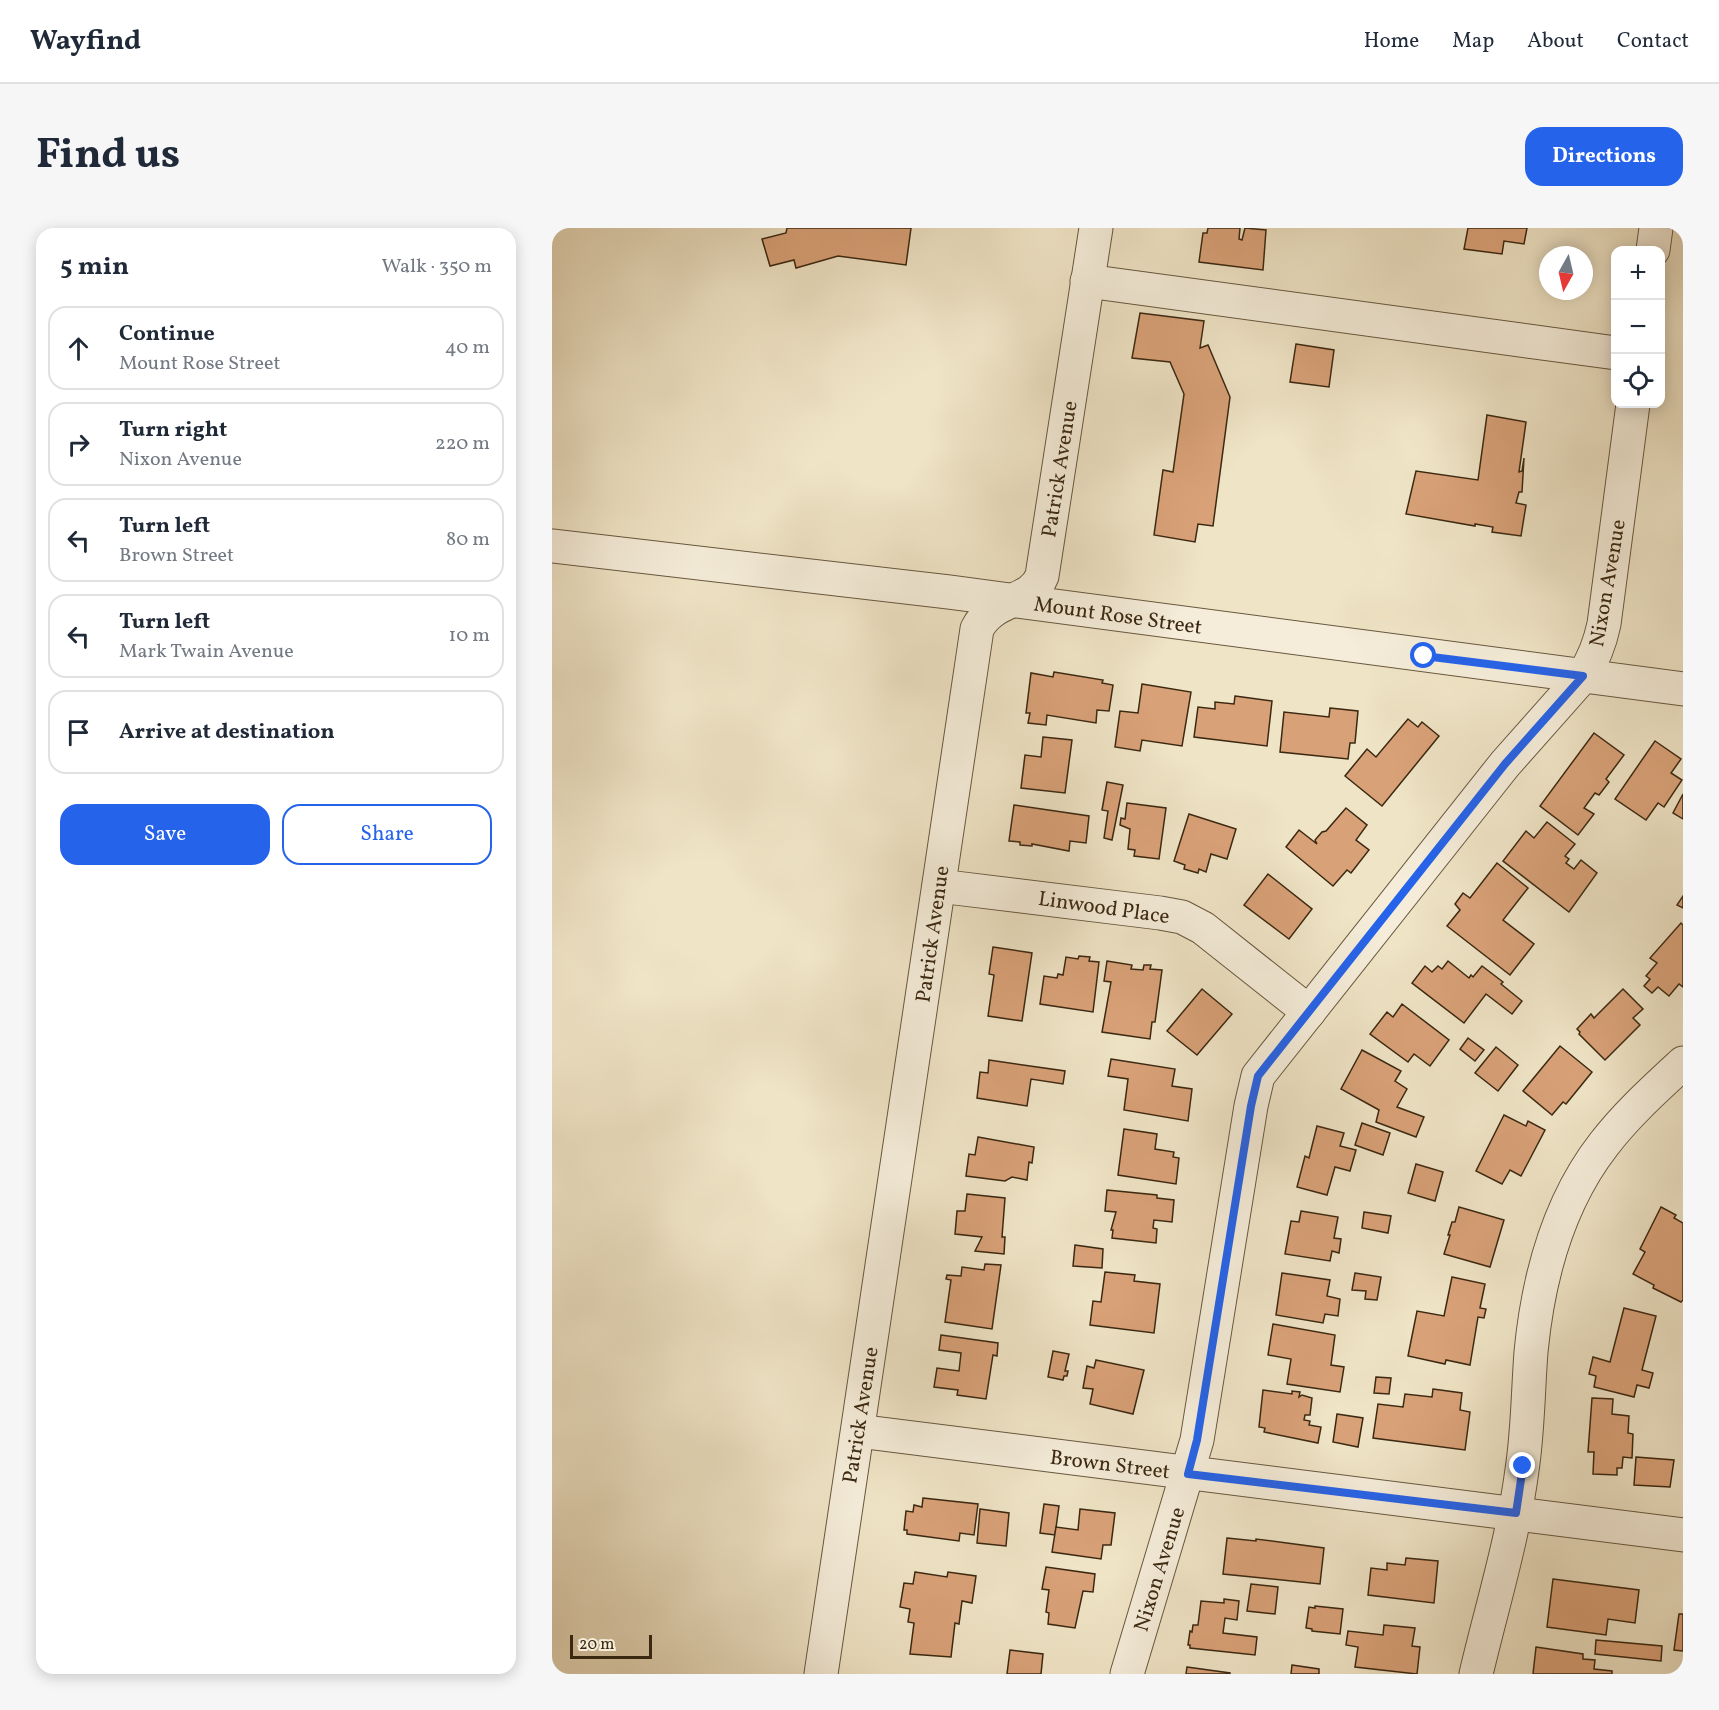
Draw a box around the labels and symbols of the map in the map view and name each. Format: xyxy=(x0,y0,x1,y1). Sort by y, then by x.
north arrow xyxy=(1539,246,1593,300)
street label: Patrick Avenue xyxy=(1035,399,1086,540)
street label: Nixon Avenue xyxy=(1583,517,1634,649)
street label: Mount Rose Street xyxy=(1032,590,1204,643)
route start xyxy=(1410,642,1436,668)
street label: Patrick Avenue xyxy=(910,864,957,1005)
street label: Linwood Place xyxy=(1036,885,1171,932)
street label: Patrick Avenue xyxy=(836,1345,887,1486)
street label: Brown Street xyxy=(1048,1444,1172,1487)
route end xyxy=(1509,1452,1535,1478)
street label: Nixon Avenue xyxy=(1128,1503,1193,1635)
scale bar xyxy=(570,1632,652,1660)

